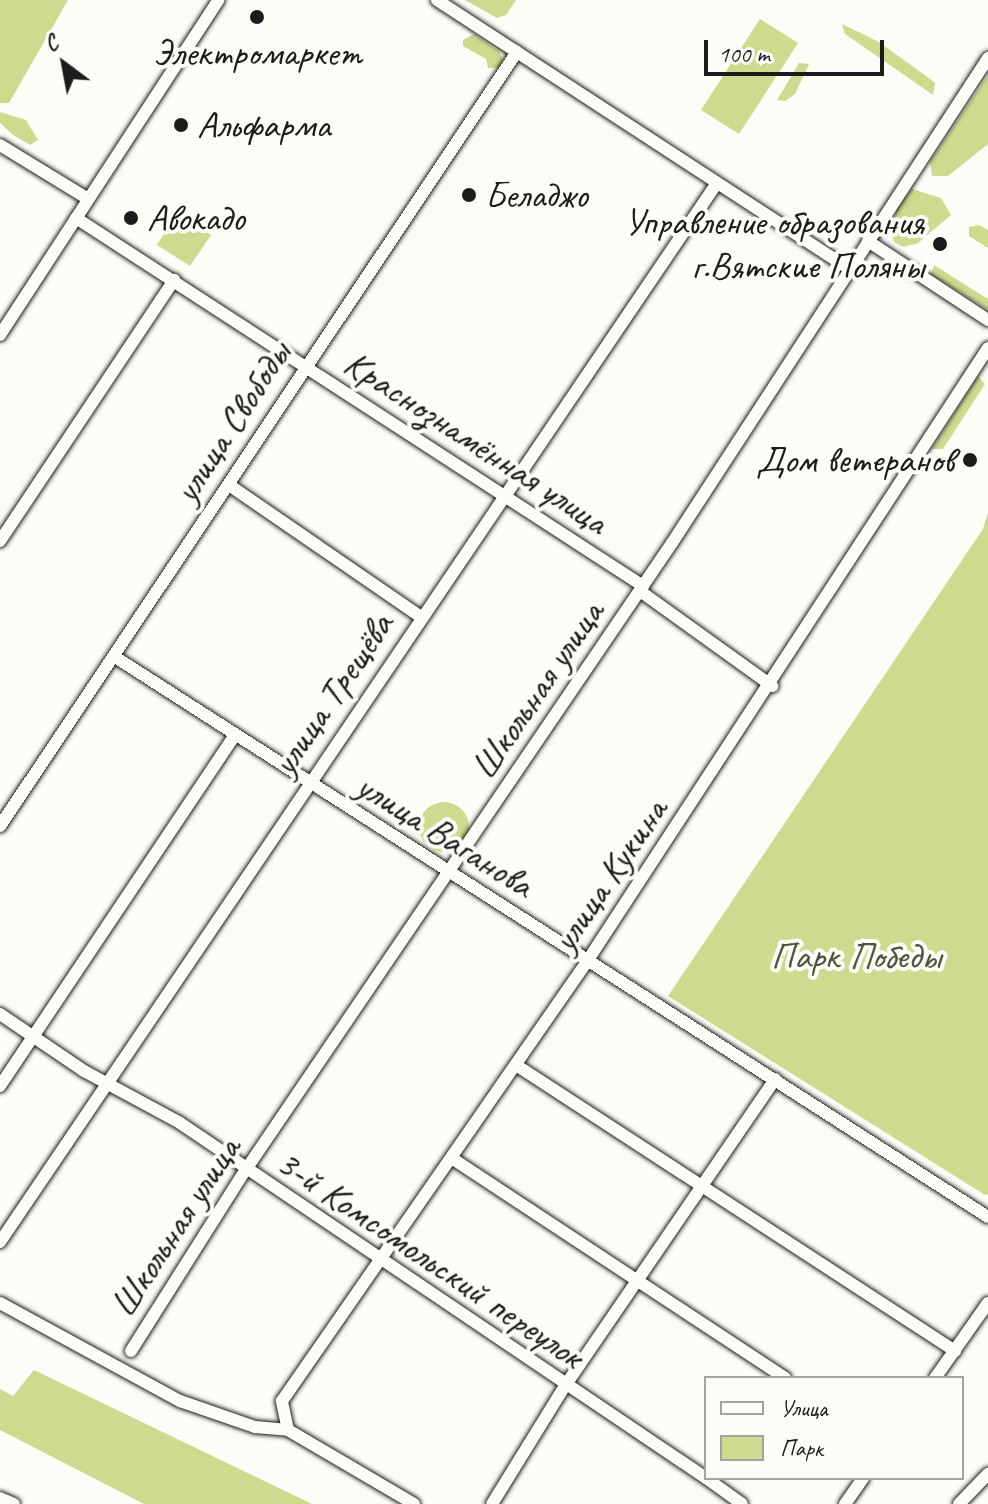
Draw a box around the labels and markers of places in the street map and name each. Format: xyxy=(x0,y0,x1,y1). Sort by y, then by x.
marker: Электромаркет xyxy=(248,8,266,26)
place label: Электромаркет xyxy=(153,30,361,76)
place label: Альфарма xyxy=(197,102,330,148)
marker: Альфарма xyxy=(172,116,190,134)
place label: Беладжо xyxy=(485,172,588,218)
marker: Беладжо xyxy=(460,186,478,204)
place label: Авокадо xyxy=(147,195,245,241)
place label: Управление образования г.Вятские Поляны xyxy=(621,199,924,288)
marker: Авокадо xyxy=(122,209,140,227)
marker: Управление образования г.Вятские Поляны xyxy=(931,235,949,253)
place label: Дом ветеранов xyxy=(755,437,954,483)
marker: Дом ветеранов xyxy=(961,451,979,469)

